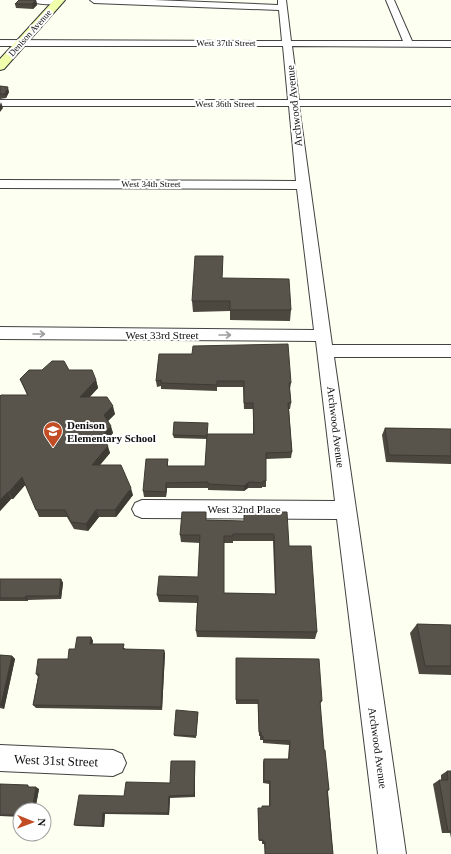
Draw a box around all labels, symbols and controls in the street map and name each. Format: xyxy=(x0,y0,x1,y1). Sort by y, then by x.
street label: Denison Avenue xyxy=(7,8,53,58)
street label: West 37th Street xyxy=(196,38,256,48)
street label: Archwood Avenue xyxy=(284,64,304,147)
street label: West 36th Street xyxy=(195,99,255,109)
street label: West 34th Street xyxy=(121,179,181,189)
street label: West 33rd Street xyxy=(125,329,199,341)
one-way arrow xyxy=(32,330,45,338)
one-way arrow xyxy=(218,331,231,339)
street label: Archwood Avenue xyxy=(325,386,347,469)
place label: Denison Elementary School xyxy=(67,419,156,444)
school or university icon: Denison Elementary School xyxy=(42,420,64,448)
street label: West 32nd Place xyxy=(207,503,281,515)
street label: Archwood Avenue xyxy=(366,707,390,790)
street label: West 31st Street xyxy=(14,752,99,769)
north arrow xyxy=(12,802,52,842)
text: N xyxy=(36,818,48,826)

